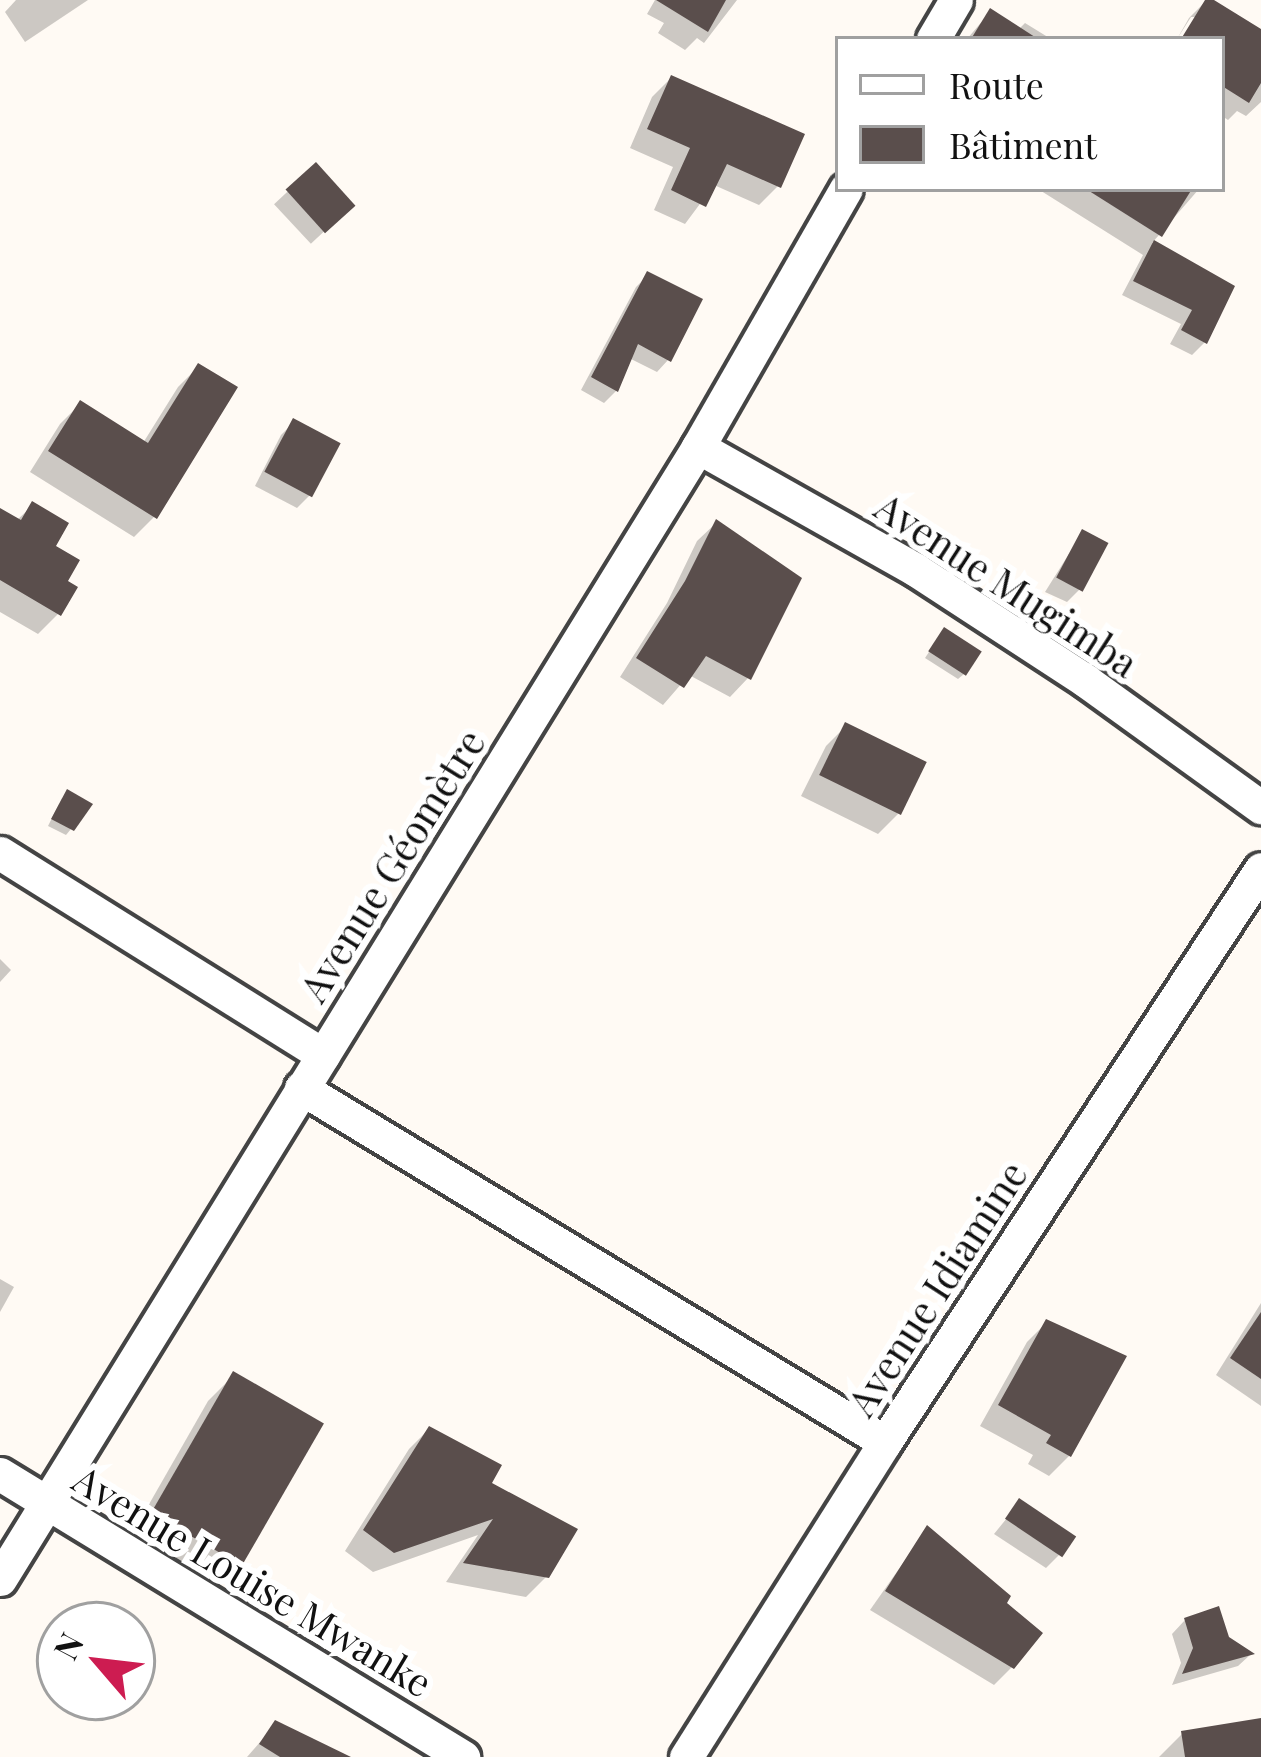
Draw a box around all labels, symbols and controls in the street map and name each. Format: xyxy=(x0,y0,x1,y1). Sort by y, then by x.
legend xyxy=(835,36,1225,192)
text: Route xyxy=(949,60,1044,108)
text: Bâtiment xyxy=(949,120,1097,168)
street label: Avenue Mugimba xyxy=(867,482,1147,686)
street label: Avenue Géomètre xyxy=(289,721,493,1009)
street label: Avenue Idiamine xyxy=(836,1152,1036,1424)
street label: Avenue Louise Mwanke xyxy=(65,1454,441,1706)
north arrow xyxy=(36,1601,156,1721)
text: N xyxy=(42,1625,92,1666)

